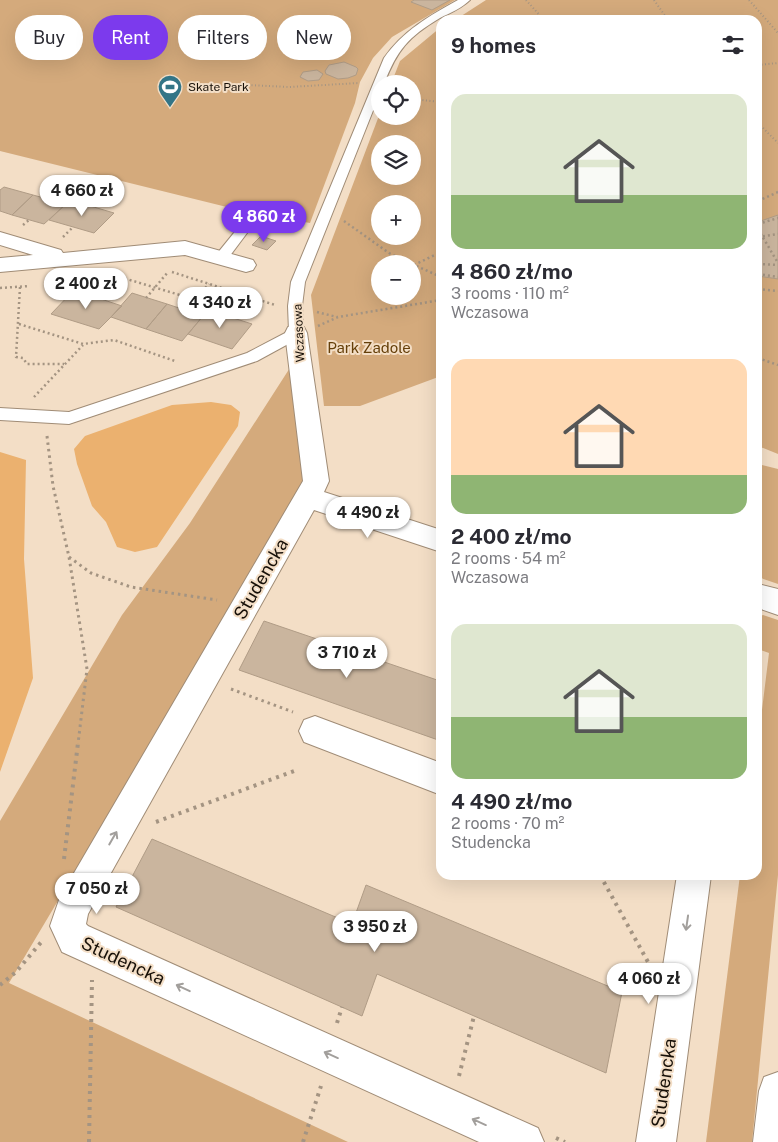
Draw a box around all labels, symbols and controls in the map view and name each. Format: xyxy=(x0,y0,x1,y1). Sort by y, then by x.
chip: Buy xyxy=(15,15,83,60)
chip: Rent xyxy=(93,15,168,60)
chip: Filters xyxy=(178,15,267,60)
chip: New xyxy=(277,15,351,60)
icon: filters xyxy=(719,31,747,59)
text: 9 homes xyxy=(451,33,536,58)
sports icon: Skate Park xyxy=(157,74,183,108)
map controls xyxy=(371,75,421,305)
button: locate xyxy=(371,75,421,125)
place label: Skate Park xyxy=(188,80,249,94)
icon: home xyxy=(554,126,644,216)
button: layers xyxy=(371,135,421,185)
pin: 4 660 zł xyxy=(30,174,134,217)
text: 4 660 zł xyxy=(51,181,113,200)
button: + xyxy=(371,195,421,245)
pin: 4 860 zł xyxy=(212,200,316,243)
text: 4 860 zł xyxy=(232,207,296,226)
button: − xyxy=(371,255,421,305)
text: 4 860 zł/mo xyxy=(451,259,573,284)
pin: 2 400 zł xyxy=(34,268,138,310)
text: 2 400 zł xyxy=(55,274,117,293)
text: 3 rooms · 110 m² xyxy=(451,284,569,303)
pin: 4 340 zł xyxy=(168,286,272,329)
text: 4 340 zł xyxy=(189,293,251,312)
text: Wczasowa xyxy=(451,303,529,322)
street label: Wczasowa xyxy=(290,304,308,362)
park label: Park Zadole xyxy=(327,339,411,356)
icon: home xyxy=(554,391,644,481)
pin: 4 490 zł xyxy=(316,496,420,539)
text: 4 490 zł xyxy=(337,503,399,522)
text: 2 400 zł/mo xyxy=(451,524,572,549)
street label: Studencka xyxy=(229,535,292,623)
text: 2 rooms · 54 m² xyxy=(451,549,566,568)
text: Wczasowa xyxy=(451,568,529,587)
pin: 3 710 zł xyxy=(295,636,399,679)
text: 3 710 zł xyxy=(317,643,377,662)
icon: home xyxy=(554,656,644,746)
text: 4 490 zł/mo xyxy=(451,789,572,814)
text: 2 rooms · 70 m² xyxy=(451,814,564,833)
one-way arrow xyxy=(109,832,119,846)
text: Studencka xyxy=(451,833,531,852)
pin: 7 050 zł xyxy=(45,872,149,915)
text: 7 050 zł xyxy=(66,879,128,898)
pin: 3 950 zł xyxy=(323,910,427,953)
one-way arrow xyxy=(682,915,692,931)
text: 3 950 zł xyxy=(343,917,407,936)
street label: Studencka xyxy=(78,932,168,989)
pin: 4 060 zł xyxy=(597,962,701,1005)
text: 4 060 zł xyxy=(618,969,680,988)
one-way arrow xyxy=(176,983,191,992)
street label: Studencka xyxy=(647,1037,680,1129)
one-way arrow xyxy=(324,1050,339,1059)
one-way arrow xyxy=(472,1117,487,1126)

